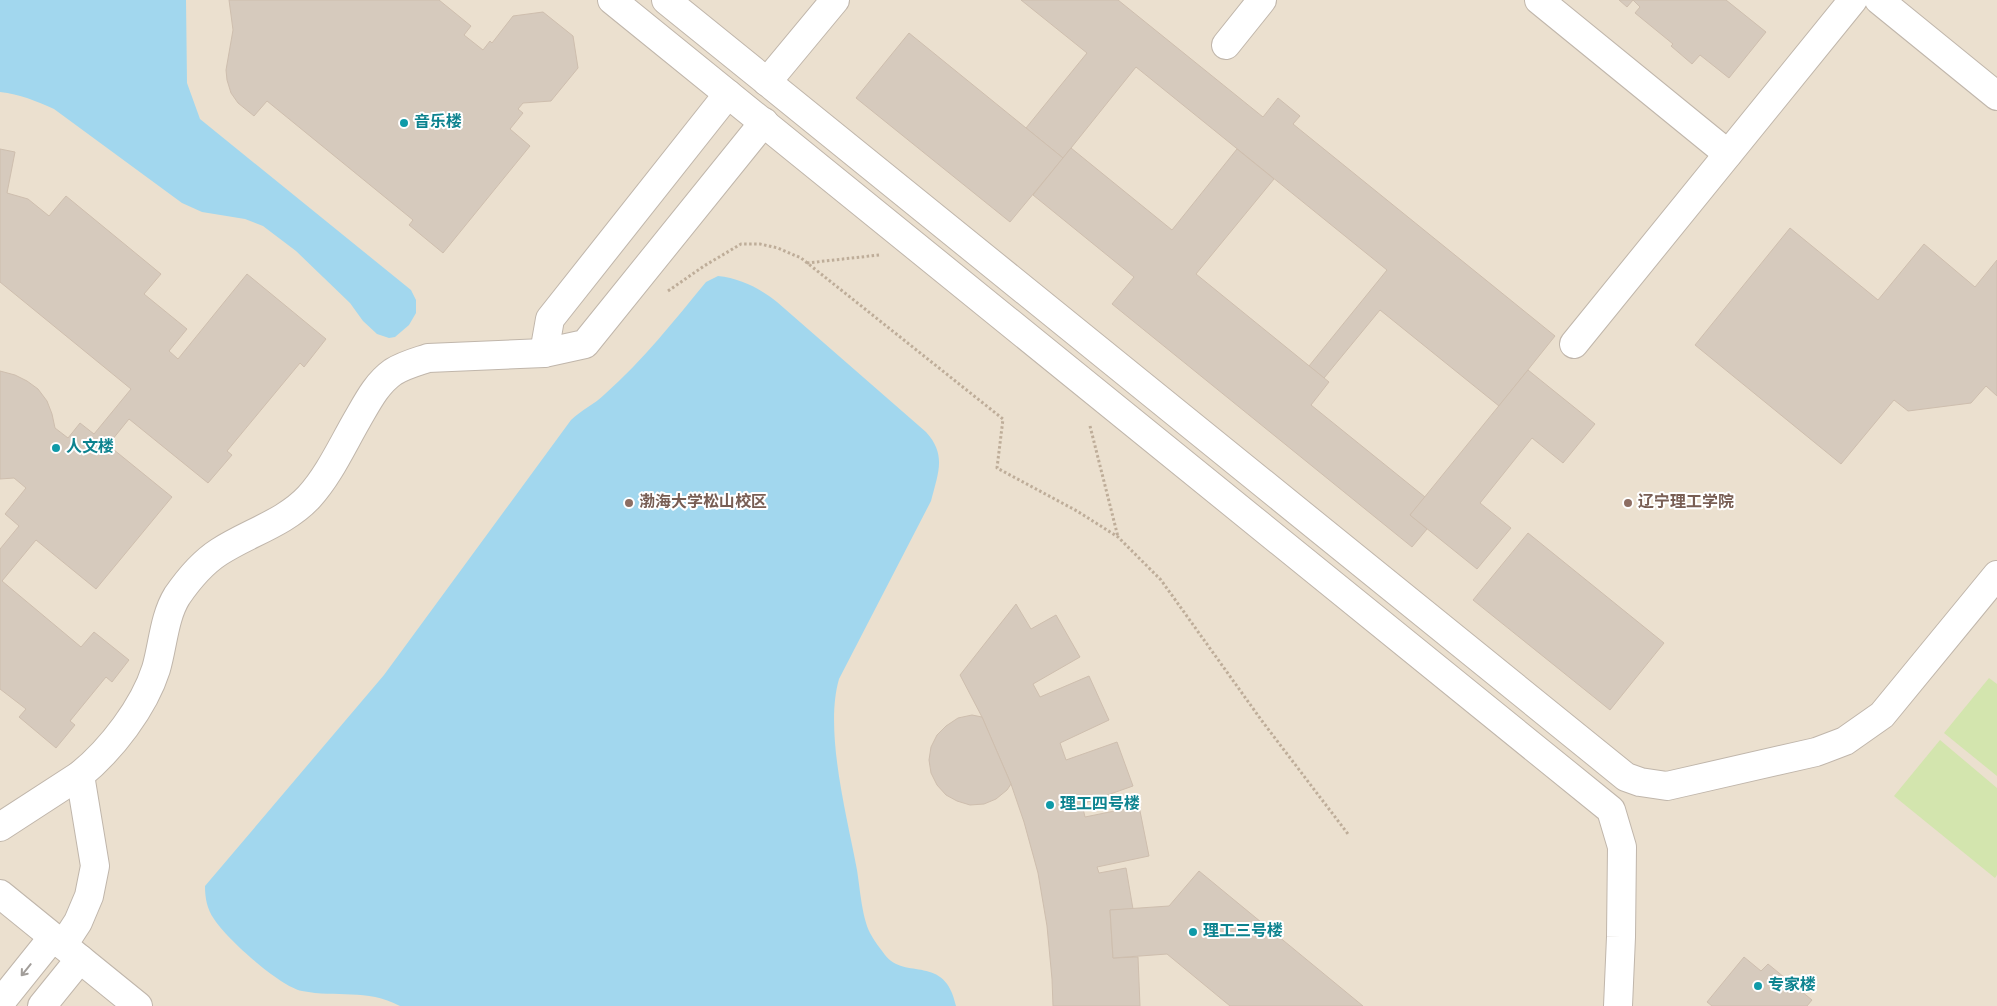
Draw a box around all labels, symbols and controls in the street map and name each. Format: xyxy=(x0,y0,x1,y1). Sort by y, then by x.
place label: 音乐楼 xyxy=(414,113,462,133)
marker: 音乐楼 xyxy=(398,117,410,129)
place label: 人文楼 xyxy=(66,438,114,458)
marker: 人文楼 xyxy=(50,442,62,454)
place label: 渤海大学松山校区 xyxy=(639,492,767,513)
place label: 辽宁理工学院 xyxy=(1638,493,1734,513)
marker: 渤海大学松山校区 xyxy=(623,497,635,509)
marker: 辽宁理工学院 xyxy=(1622,497,1634,509)
place label: 理工四号楼 xyxy=(1060,795,1140,815)
marker: 理工四号楼 xyxy=(1044,799,1056,811)
place label: 理工三号楼 xyxy=(1203,922,1283,942)
marker: 理工三号楼 xyxy=(1187,926,1199,938)
one-way arrow xyxy=(21,963,32,976)
place label: 专家楼 xyxy=(1768,976,1816,996)
marker: 专家楼 xyxy=(1752,980,1764,992)

